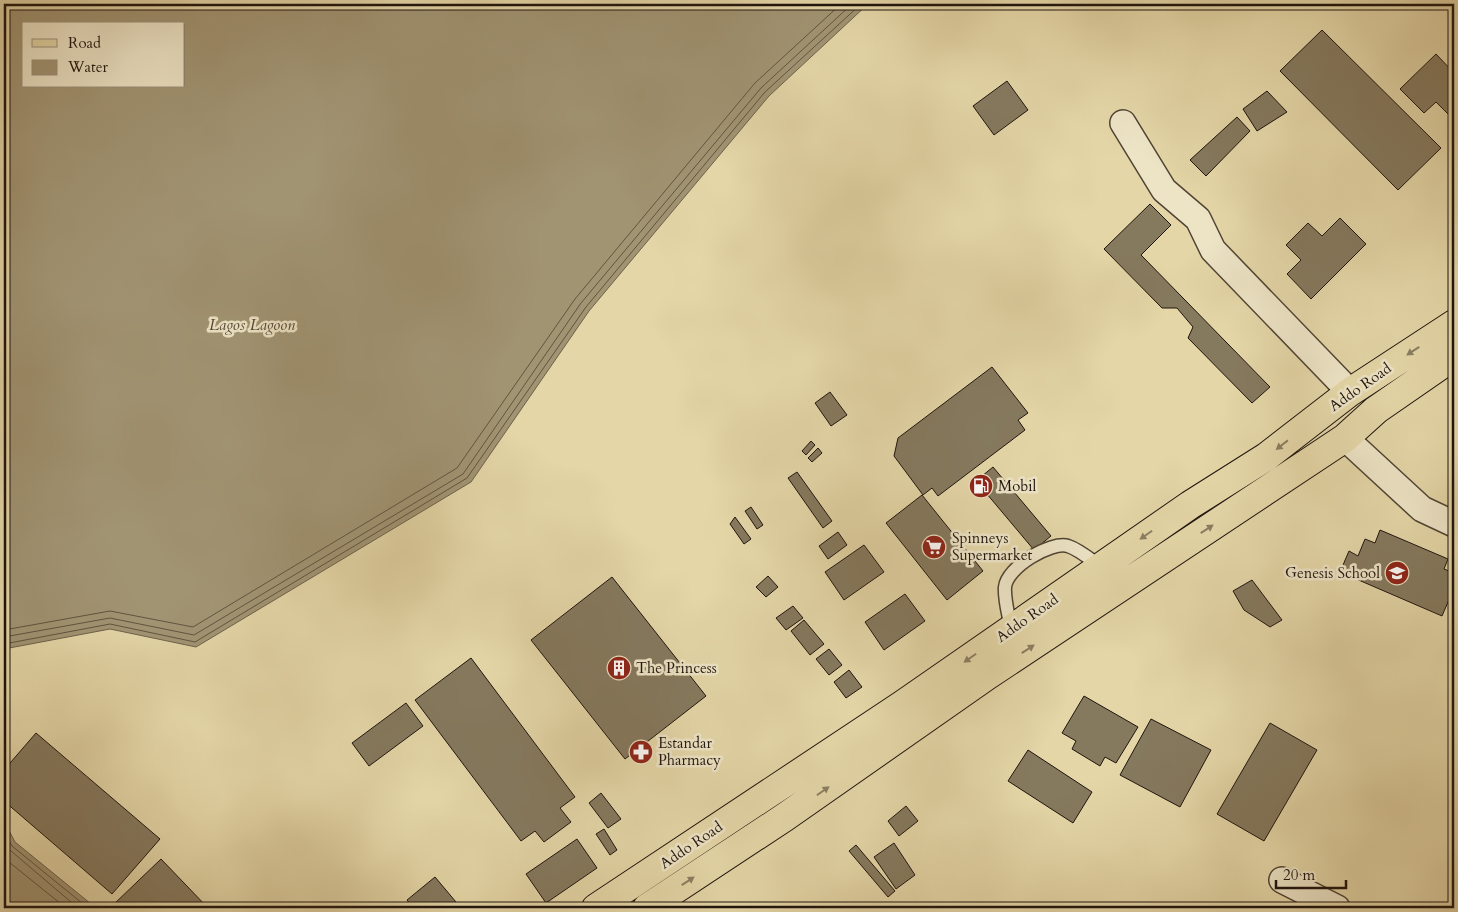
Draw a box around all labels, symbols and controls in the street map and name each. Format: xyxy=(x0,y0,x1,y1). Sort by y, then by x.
legend xyxy=(22,22,185,88)
text: Road xyxy=(68,33,101,53)
text: Water xyxy=(67,57,109,77)
water label: Lagos Lagoon xyxy=(209,314,295,336)
one-way arrow xyxy=(1407,346,1420,355)
street label: Addo Road xyxy=(1325,358,1395,416)
one-way arrow xyxy=(1275,440,1288,451)
fuel station icon: Mobil xyxy=(968,473,994,499)
place label: Mobil xyxy=(998,476,1037,496)
one-way arrow xyxy=(1200,524,1213,534)
place label: Spinneys Supermarket xyxy=(952,528,1032,565)
one-way arrow xyxy=(1139,530,1153,540)
supermarket icon: Spinneys Supermarket xyxy=(921,534,947,560)
school or university icon: Genesis School xyxy=(1384,560,1410,586)
place label: Genesis School xyxy=(1285,563,1380,583)
street label: Addo Road xyxy=(992,589,1062,647)
one-way arrow xyxy=(1022,644,1035,654)
one-way arrow xyxy=(963,653,977,663)
building icon: The Princess xyxy=(606,655,632,681)
place label: The Princess xyxy=(636,658,717,678)
place label: Estandar Pharmacy xyxy=(658,733,721,770)
pharmacy icon: Estandar Pharmacy xyxy=(628,739,654,765)
one-way arrow xyxy=(816,786,829,796)
street label: Addo Road xyxy=(656,817,726,873)
scale bar xyxy=(1276,857,1346,889)
text: 20 m xyxy=(1283,865,1315,885)
one-way arrow xyxy=(681,877,694,886)

